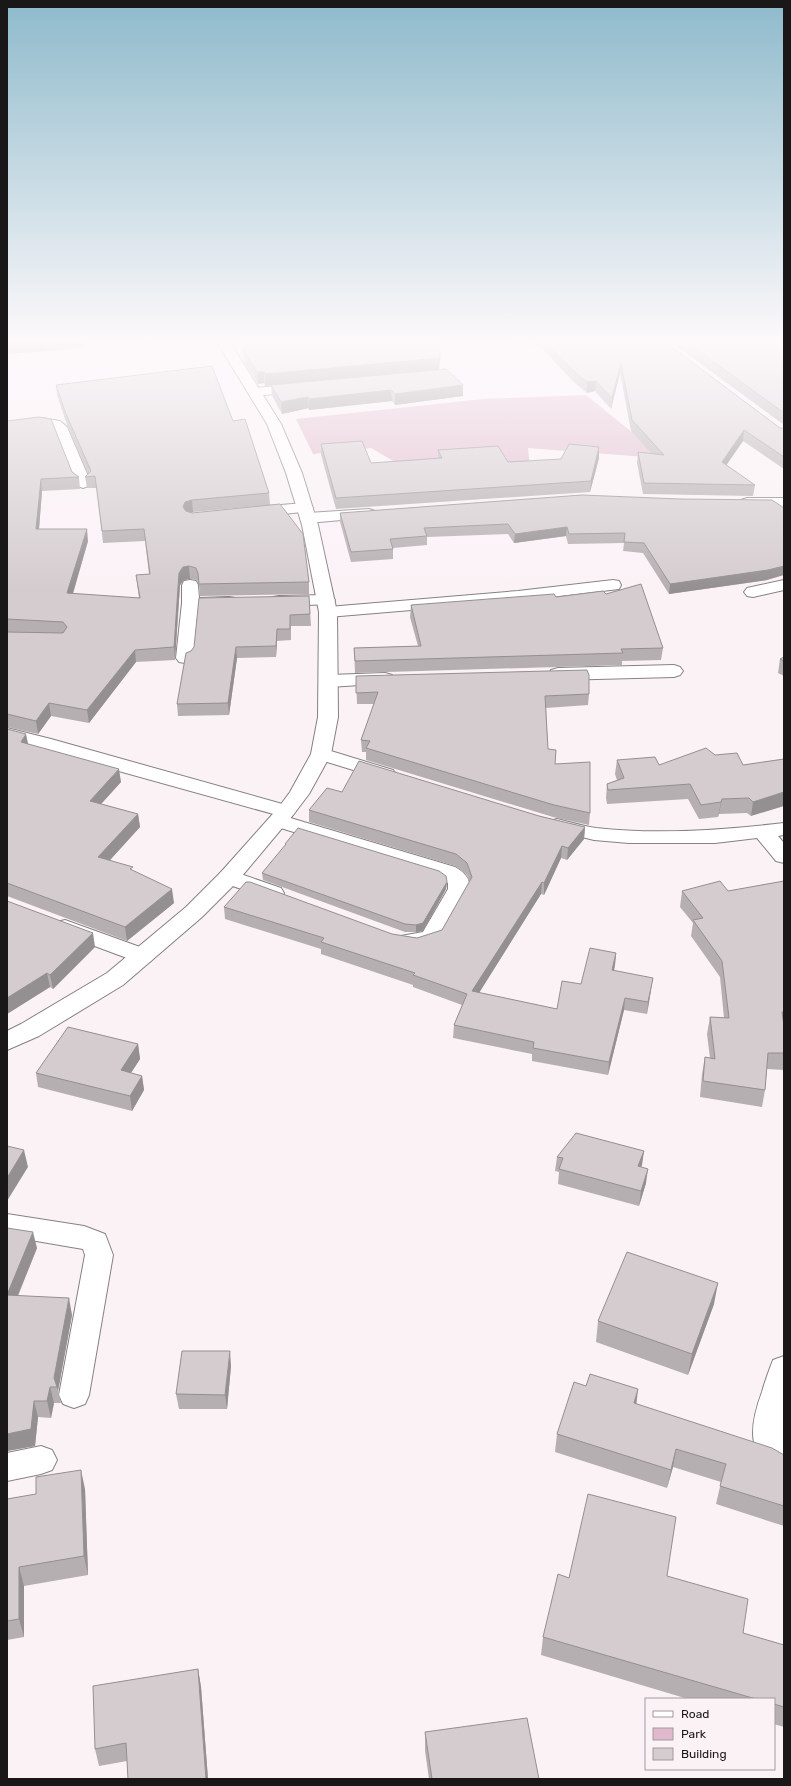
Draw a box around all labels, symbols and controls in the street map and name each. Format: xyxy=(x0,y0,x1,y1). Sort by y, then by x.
legend xyxy=(645,1698,775,1770)
text: Road xyxy=(681,1707,709,1721)
text: Park xyxy=(681,1727,707,1741)
text: Building xyxy=(681,1747,727,1761)

